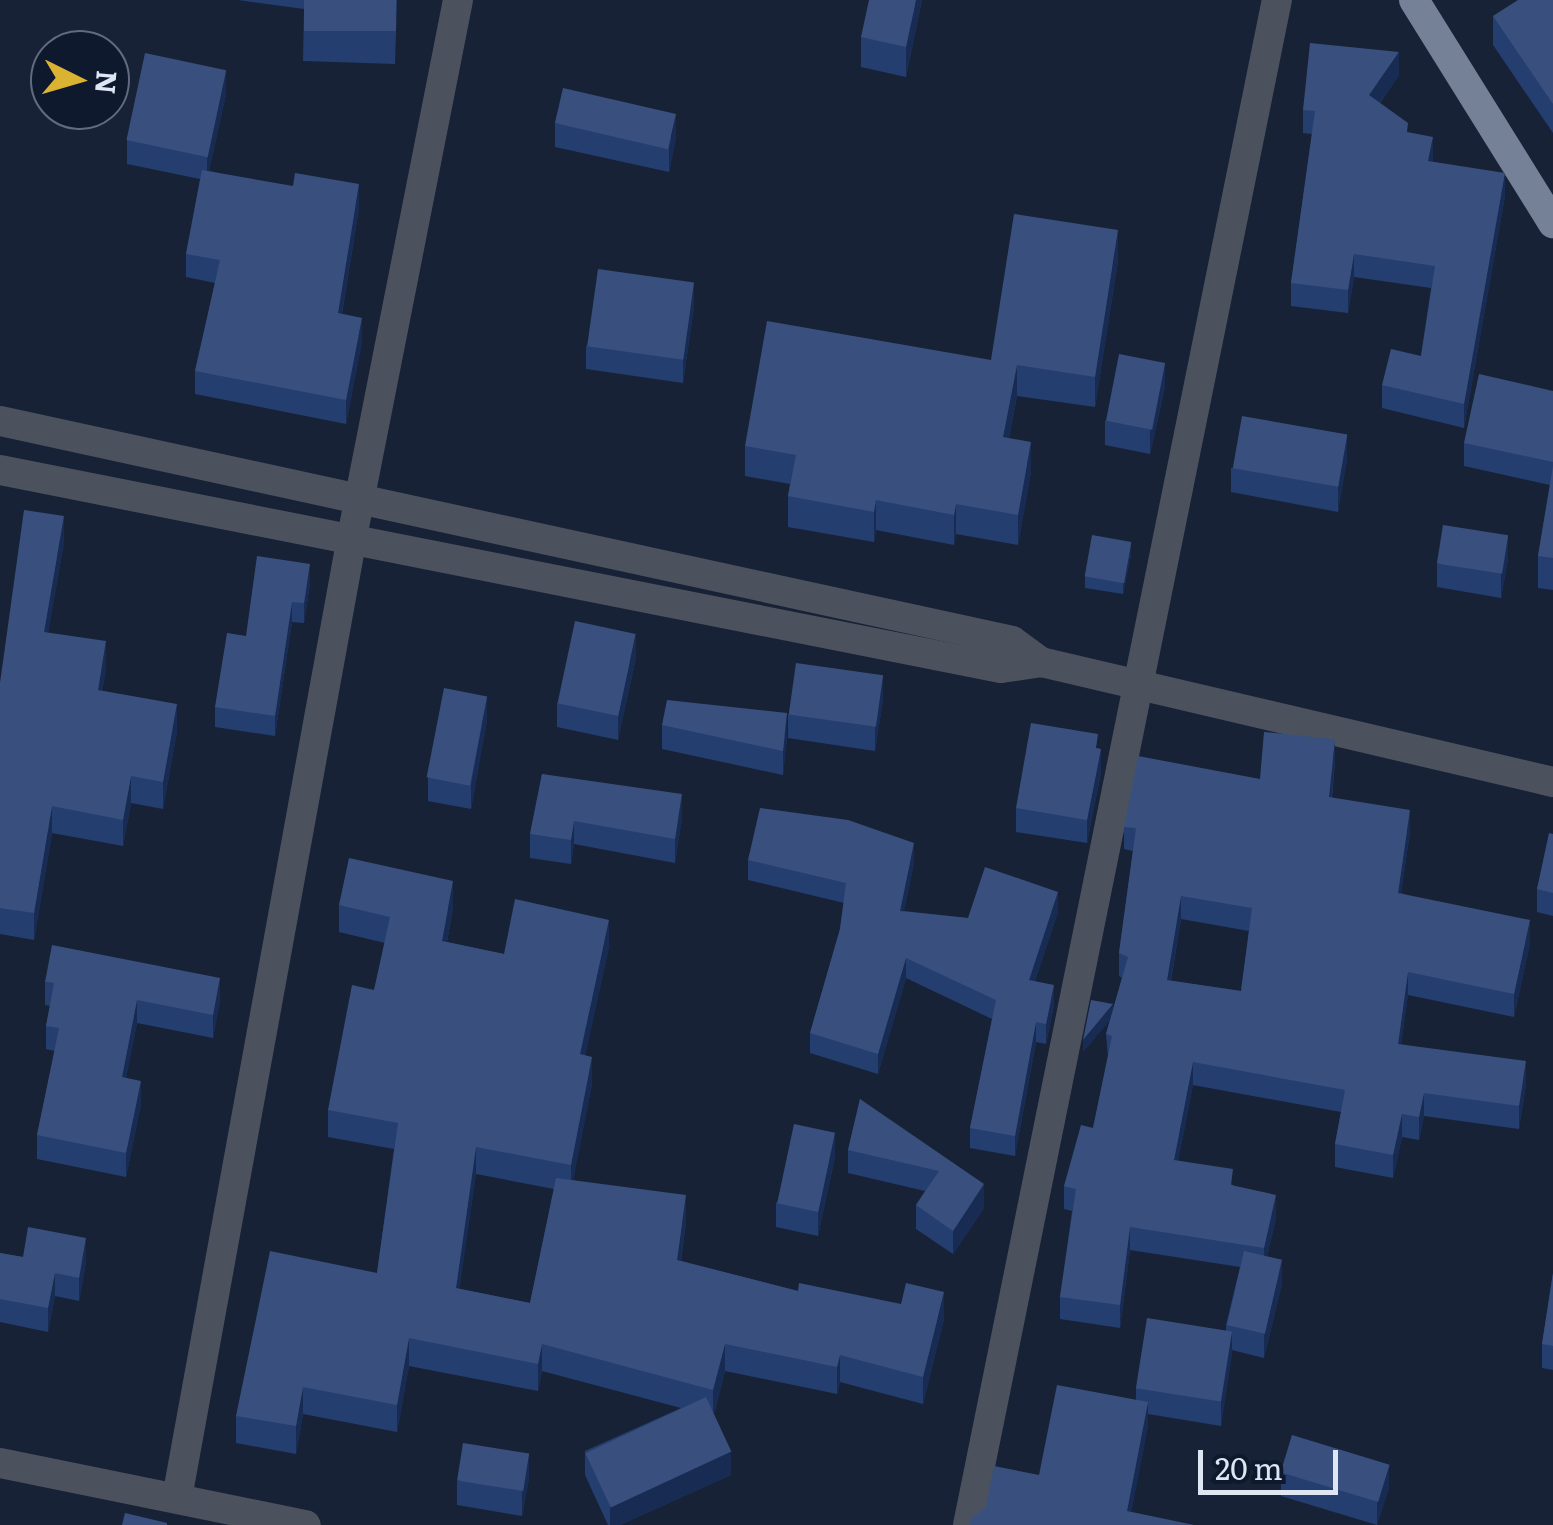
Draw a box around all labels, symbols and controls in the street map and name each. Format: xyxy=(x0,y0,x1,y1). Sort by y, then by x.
north arrow xyxy=(30,30,130,130)
text: N xyxy=(86,69,130,96)
scale bar xyxy=(1203,1430,1343,1492)
text: 20 m xyxy=(1215,1445,1283,1489)

